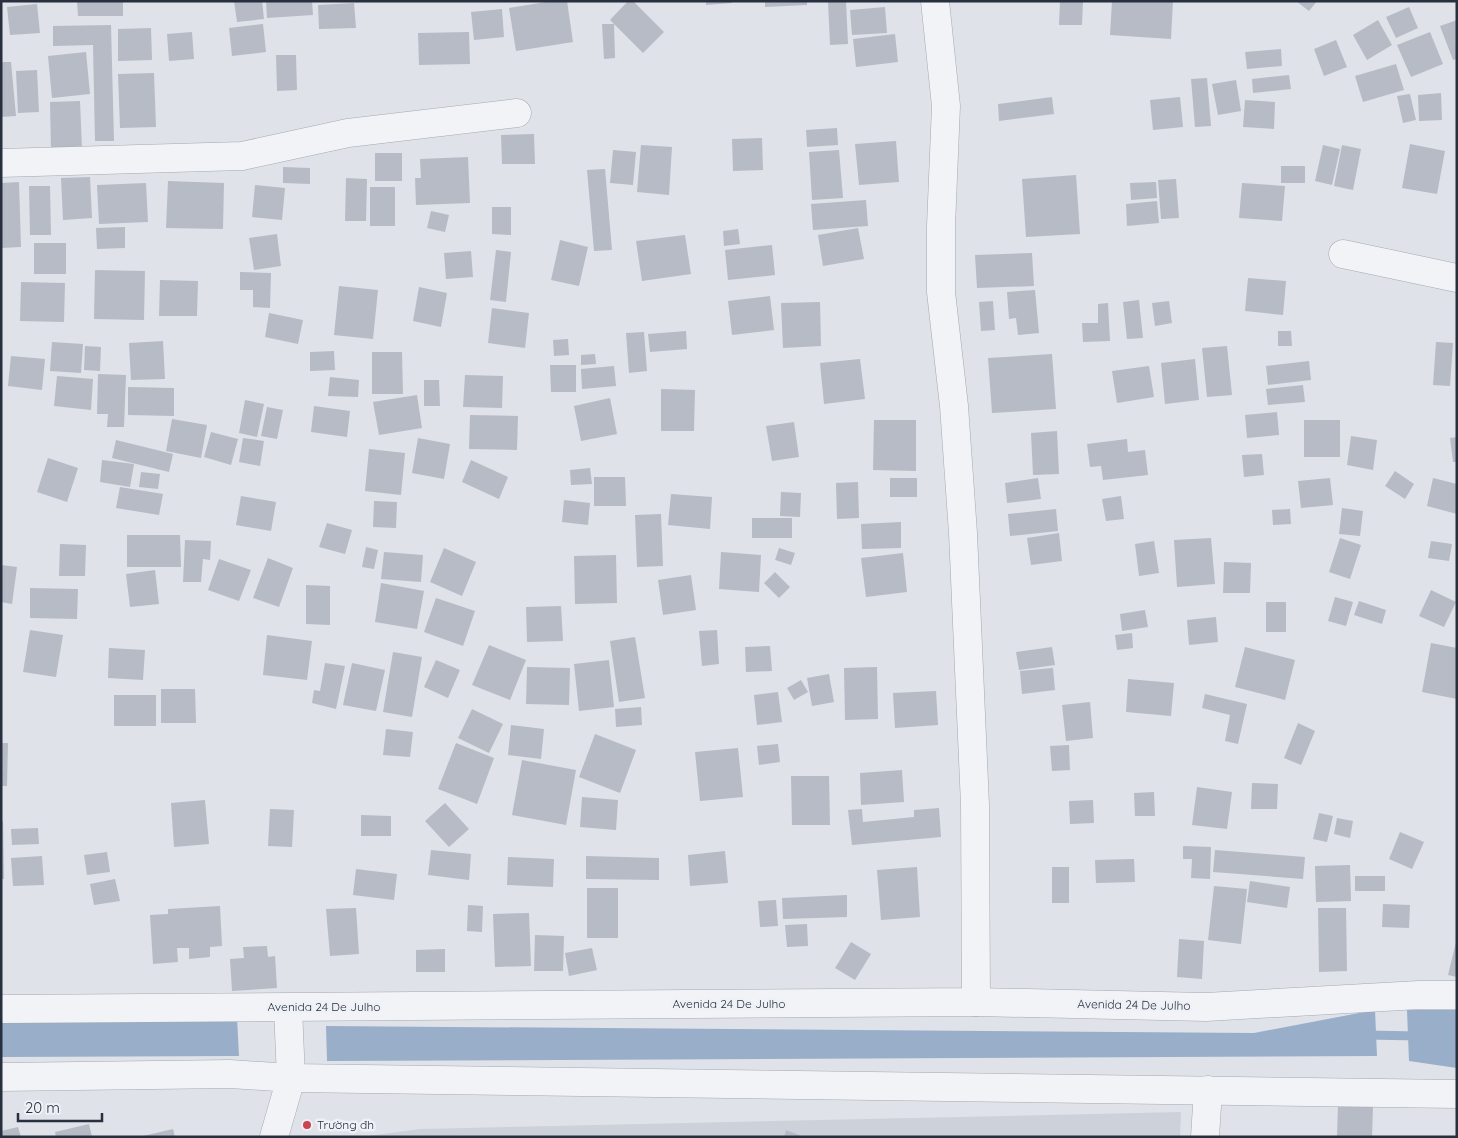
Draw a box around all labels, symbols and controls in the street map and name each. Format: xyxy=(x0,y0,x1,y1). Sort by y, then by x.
street label: Avenida 24 De Julho xyxy=(672,996,786,1011)
street label: Avenida 24 De Julho xyxy=(1077,996,1191,1013)
street label: Avenida 24 De Julho xyxy=(267,999,381,1014)
scale bar xyxy=(18,1090,101,1122)
text: 20 m xyxy=(25,1098,60,1117)
place label: Trường đh xyxy=(317,1117,374,1132)
marker: Trường đh xyxy=(301,1119,313,1131)

